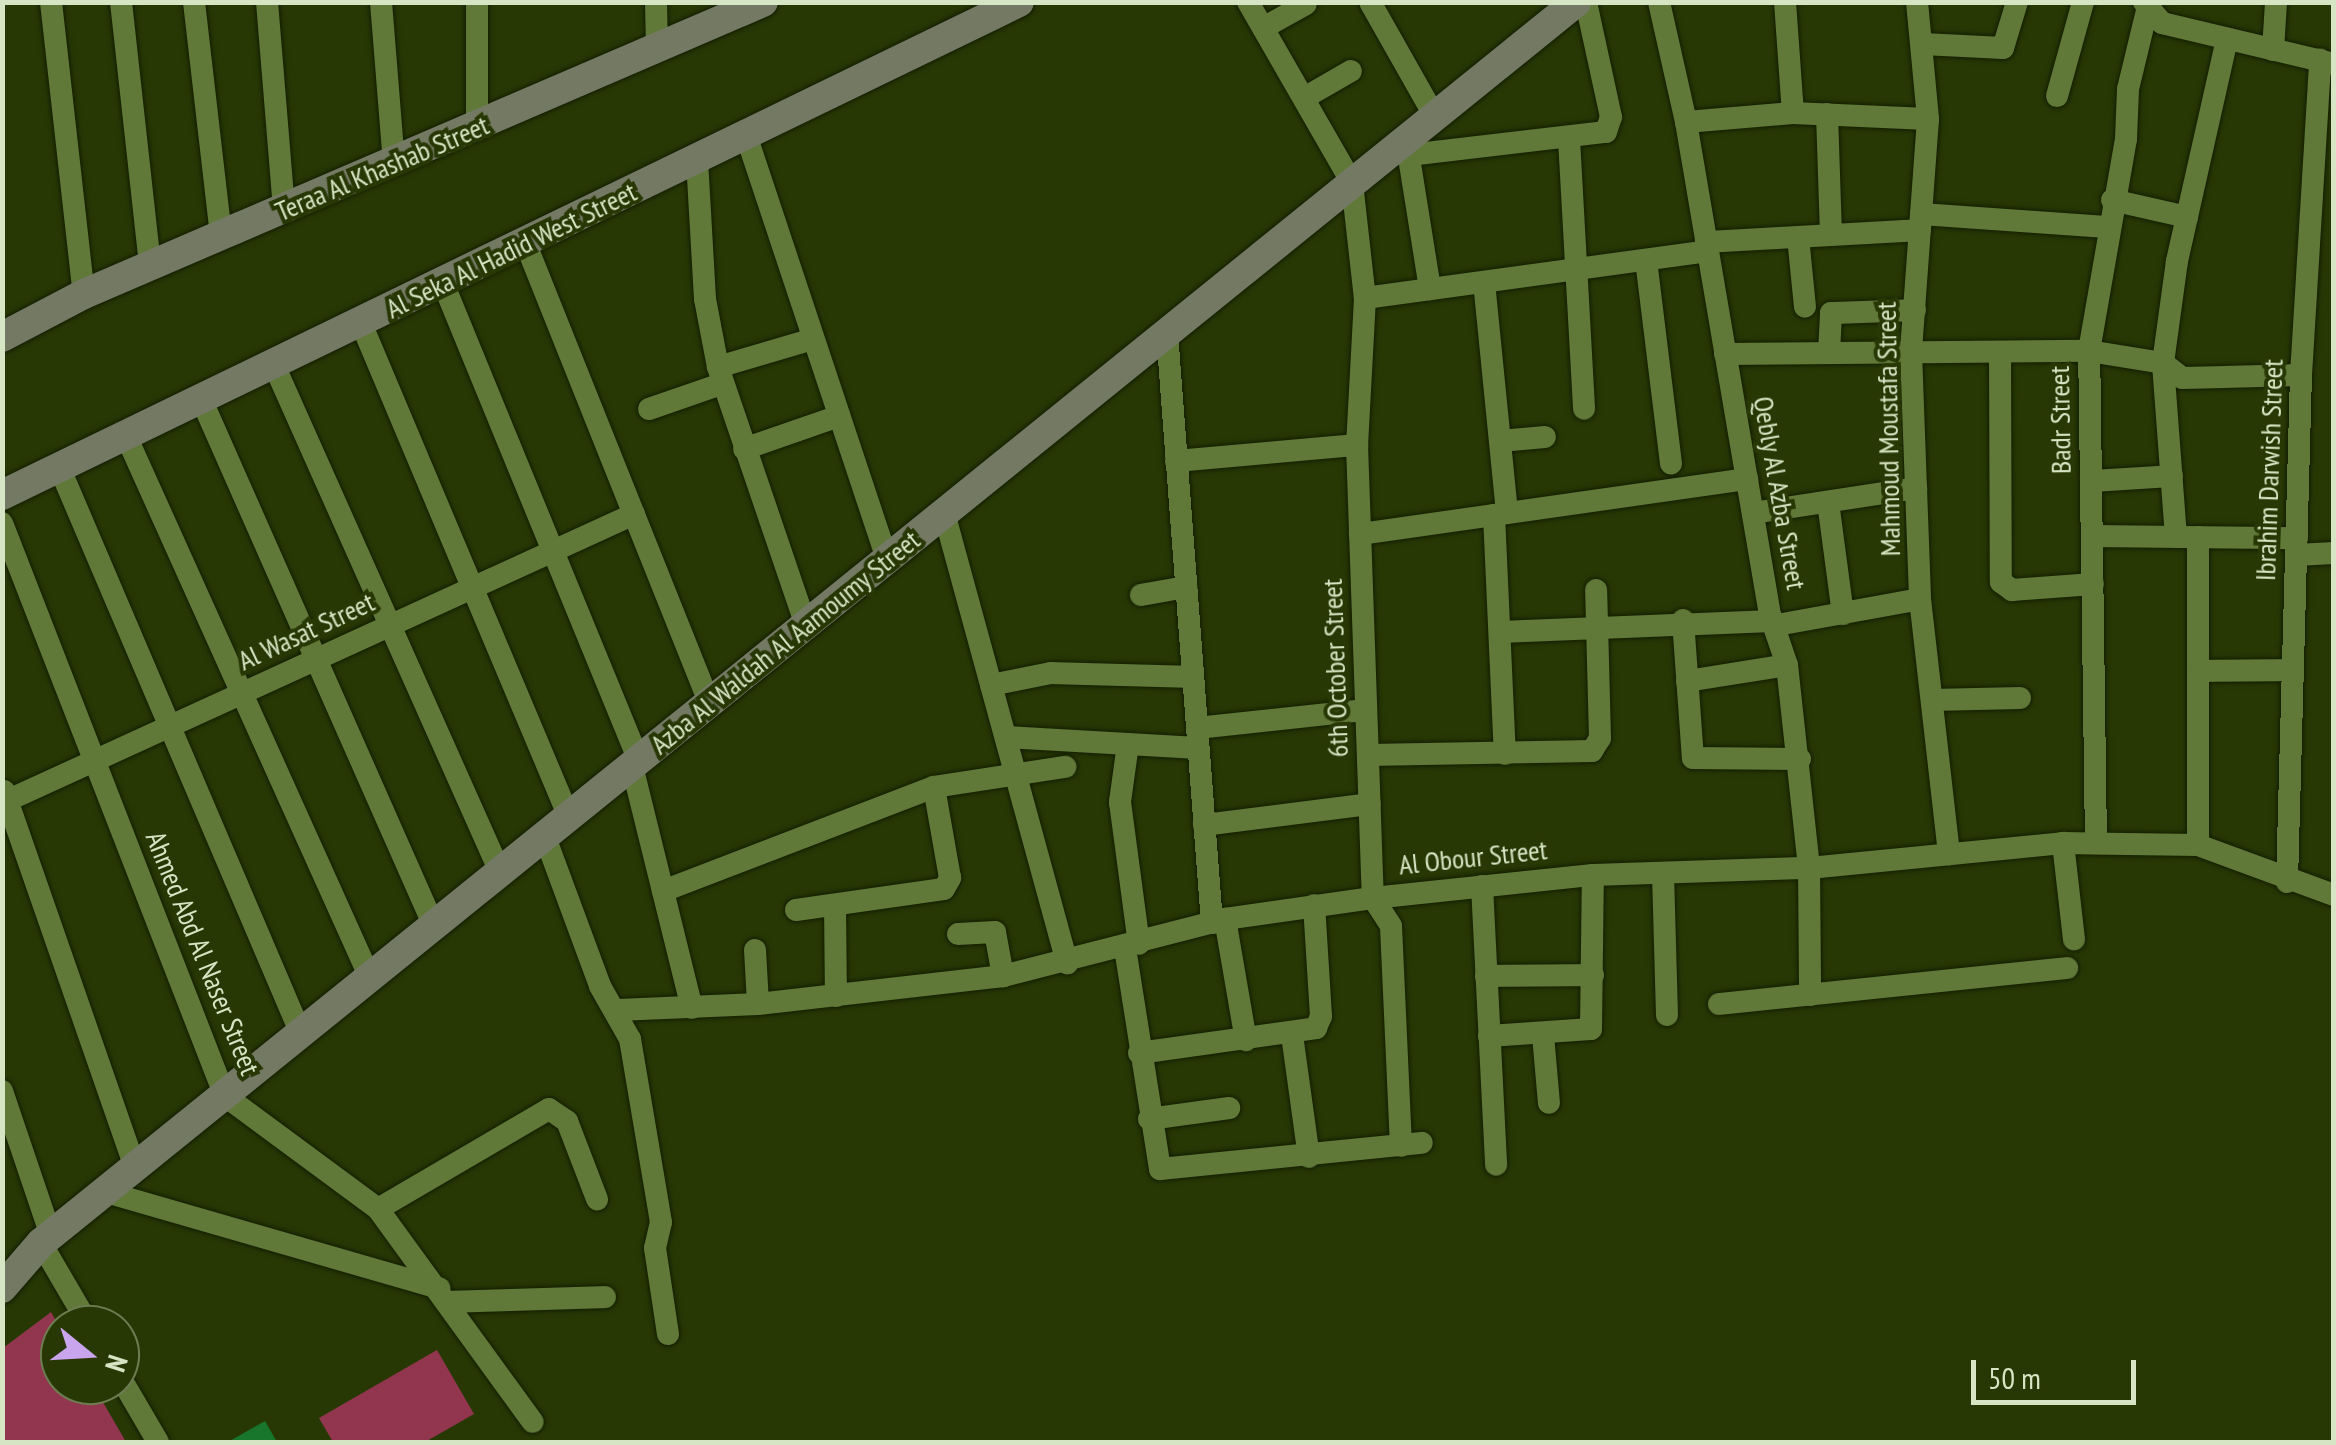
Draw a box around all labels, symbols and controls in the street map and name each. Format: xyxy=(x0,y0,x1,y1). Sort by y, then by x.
street label: Teraa Al Khashab Street xyxy=(270,108,494,228)
street label: Al Seka Al Hadid West Street xyxy=(380,174,642,326)
street label: Mahmoud Moustafa Street xyxy=(1869,301,1907,557)
street label: Ibrahim Darwish Street xyxy=(2248,359,2290,581)
street label: Badr Street xyxy=(2042,366,2078,474)
street label: Qebly Al Azba Street xyxy=(1746,393,1814,593)
street label: Azba Al Waldah Al Aamoumy Street xyxy=(642,522,928,762)
street label: 6th October Street xyxy=(1315,578,1355,758)
street label: Al Wasat Street xyxy=(232,585,380,677)
street label: Ahmed Abd Al Naser Street xyxy=(138,826,268,1080)
street label: Al Obour Street xyxy=(1397,833,1549,881)
north arrow xyxy=(40,1305,140,1405)
scale bar xyxy=(1976,1340,2141,1402)
text: N xyxy=(97,1351,137,1377)
text: 50 m xyxy=(1988,1358,2041,1397)

